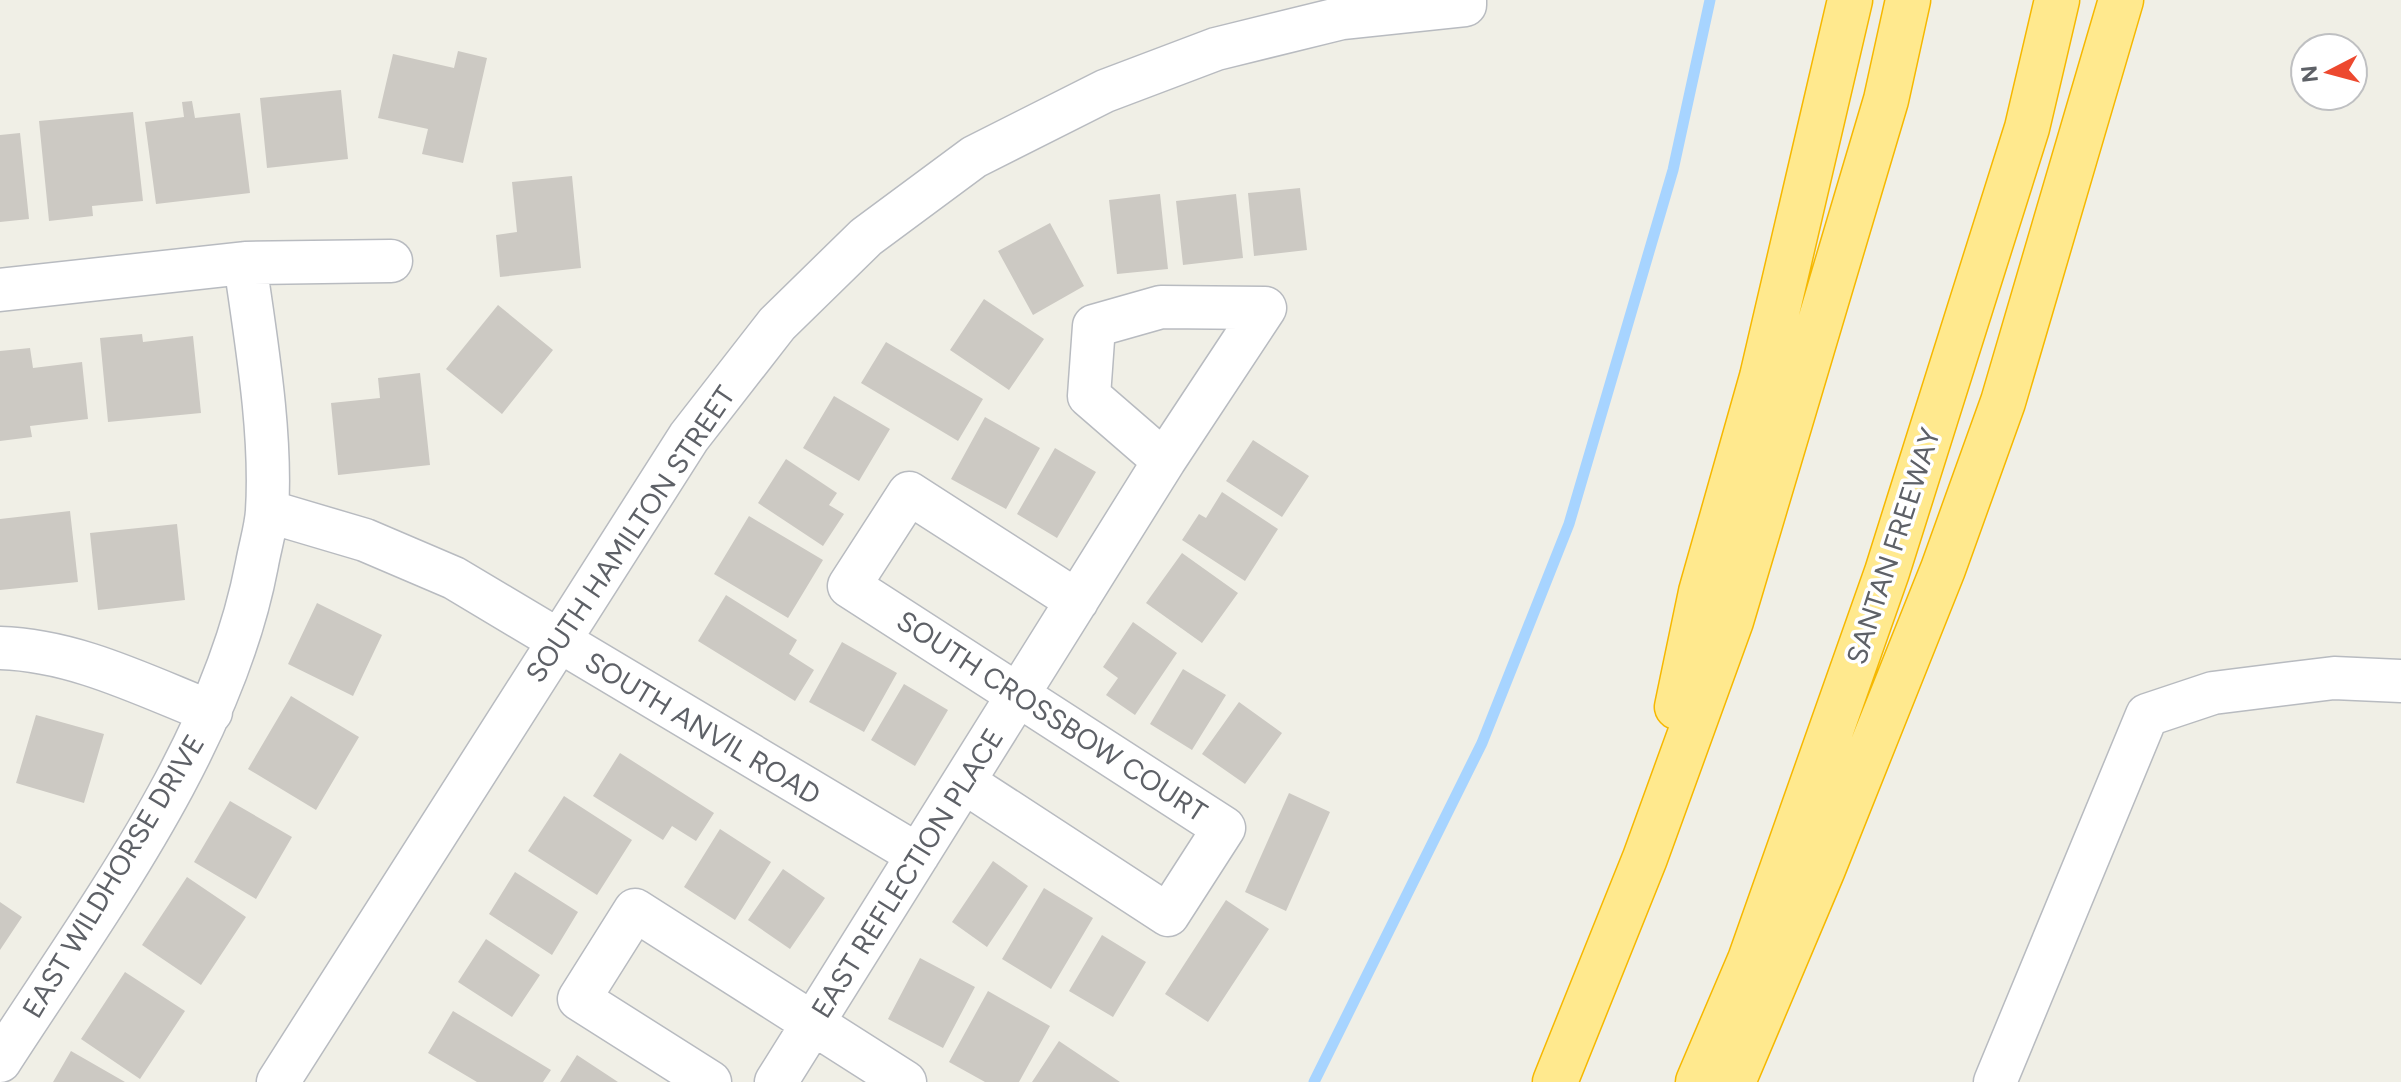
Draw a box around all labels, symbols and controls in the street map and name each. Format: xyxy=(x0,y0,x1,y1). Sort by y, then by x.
north arrow xyxy=(2289,32,2369,112)
text: N xyxy=(2295,64,2324,84)
street label: SOUTH HAMILTON STREET xyxy=(518,379,742,689)
street label: SANTAN FREEWAY xyxy=(1839,424,1947,668)
street label: SOUTH CROSSBOW COURT xyxy=(891,603,1214,829)
street label: SOUTH ANVIL ROAD xyxy=(579,644,827,812)
street label: EAST REFLECTION PLACE xyxy=(804,722,1010,1024)
street label: EAST WILDHORSE DRIVE xyxy=(15,728,211,1024)

